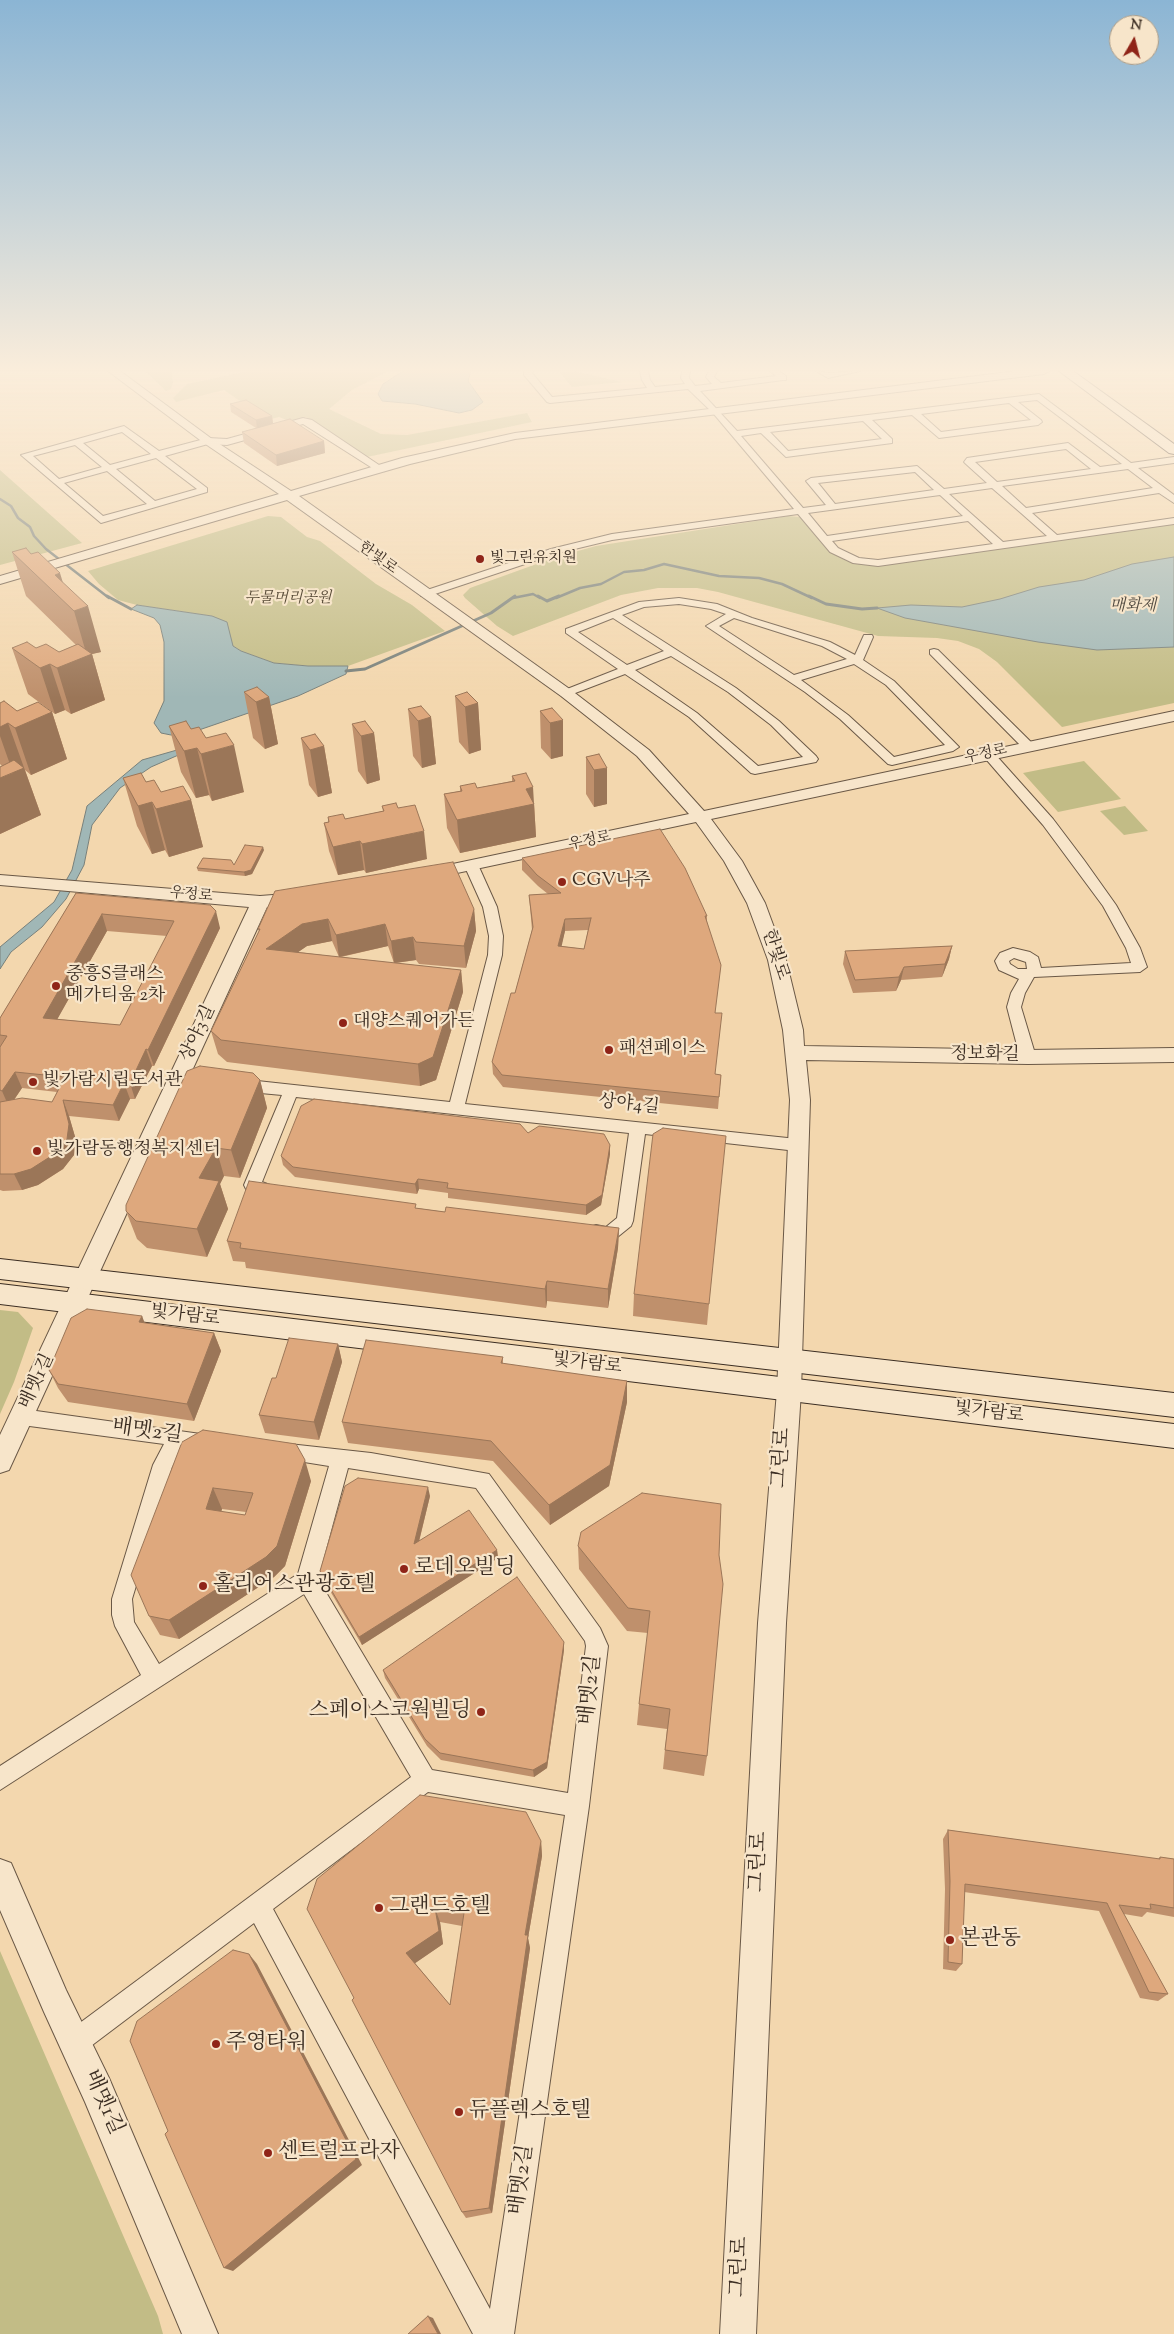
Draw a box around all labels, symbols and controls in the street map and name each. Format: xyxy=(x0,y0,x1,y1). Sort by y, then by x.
north arrow xyxy=(1109,15,1159,65)
text: N xyxy=(1129,15,1143,37)
street label: 한빛로 xyxy=(354,539,400,579)
place label: 빛그린유치원 xyxy=(490,550,577,568)
marker: 빛그린유치원 xyxy=(474,553,486,565)
park label: 두물머리공원 xyxy=(245,590,331,608)
water label: 매화제 xyxy=(1110,597,1156,617)
street label: 우정로 xyxy=(963,742,1009,768)
street label: 우정로 xyxy=(567,829,613,855)
place label: CGV나주 xyxy=(572,871,651,893)
marker: CGV나주 xyxy=(556,876,568,888)
street label: 우정로 xyxy=(169,885,213,907)
street label: 한빛로 xyxy=(756,927,792,983)
place label: 중흥S클래스 메가티움 2차 xyxy=(66,965,165,1008)
marker: 중흥S클래스 메가티움 2차 xyxy=(50,980,62,992)
street label: 상야3길 xyxy=(177,1003,221,1065)
place label: 대양스퀘어가든 xyxy=(353,1012,475,1034)
marker: 대양스퀘어가든 xyxy=(337,1017,349,1029)
place label: 패션페이스 xyxy=(619,1039,706,1061)
marker: 패션페이스 xyxy=(603,1044,615,1056)
street label: 정보화길 xyxy=(950,1045,1020,1067)
place label: 빛가람시립도서관 xyxy=(43,1071,182,1093)
marker: 빛가람시립도서관 xyxy=(27,1076,39,1088)
street label: 상야4길 xyxy=(597,1092,661,1120)
place label: 빛가람동행정복지센터 xyxy=(47,1140,221,1162)
marker: 빛가람동행정복지센터 xyxy=(31,1145,43,1157)
street label: 빛가람로 xyxy=(149,1302,221,1332)
street label: 빛가람로 xyxy=(551,1350,623,1380)
street label: 배멧1길 xyxy=(16,1351,60,1413)
street label: 빛가람로 xyxy=(953,1399,1025,1429)
street label: 배멧2길 xyxy=(110,1416,184,1450)
street label: 그린로 xyxy=(768,1427,798,1489)
place label: 로데오빌딩 xyxy=(414,1556,515,1582)
marker: 로데오빌딩 xyxy=(398,1563,410,1575)
place label: 홀리어스관광호텔 xyxy=(213,1573,375,1599)
marker: 홀리어스관광호텔 xyxy=(197,1580,209,1592)
street label: 배멧2길 xyxy=(576,1654,608,1726)
place label: 스페이스코웍빌딩 xyxy=(309,1699,471,1725)
marker: 스페이스코웍빌딩 xyxy=(475,1706,487,1718)
street label: 그린로 xyxy=(746,1831,774,1893)
place label: 그랜드호텔 xyxy=(389,1895,490,1921)
marker: 그랜드호텔 xyxy=(373,1902,385,1914)
place label: 본관동 xyxy=(960,1927,1021,1953)
marker: 본관동 xyxy=(944,1934,956,1946)
place label: 주영타워 xyxy=(226,2031,307,2057)
marker: 주영타워 xyxy=(210,2038,222,2050)
street label: 배멧1길 xyxy=(77,2067,127,2139)
place label: 듀플렉스호텔 xyxy=(469,2099,591,2125)
marker: 듀플렉스호텔 xyxy=(453,2106,465,2118)
place label: 센트럴프라자 xyxy=(278,2140,400,2166)
street label: 배멧2길 xyxy=(506,2143,540,2217)
marker: 센트럴프라자 xyxy=(262,2147,274,2159)
street label: 그린로 xyxy=(727,2236,755,2298)

